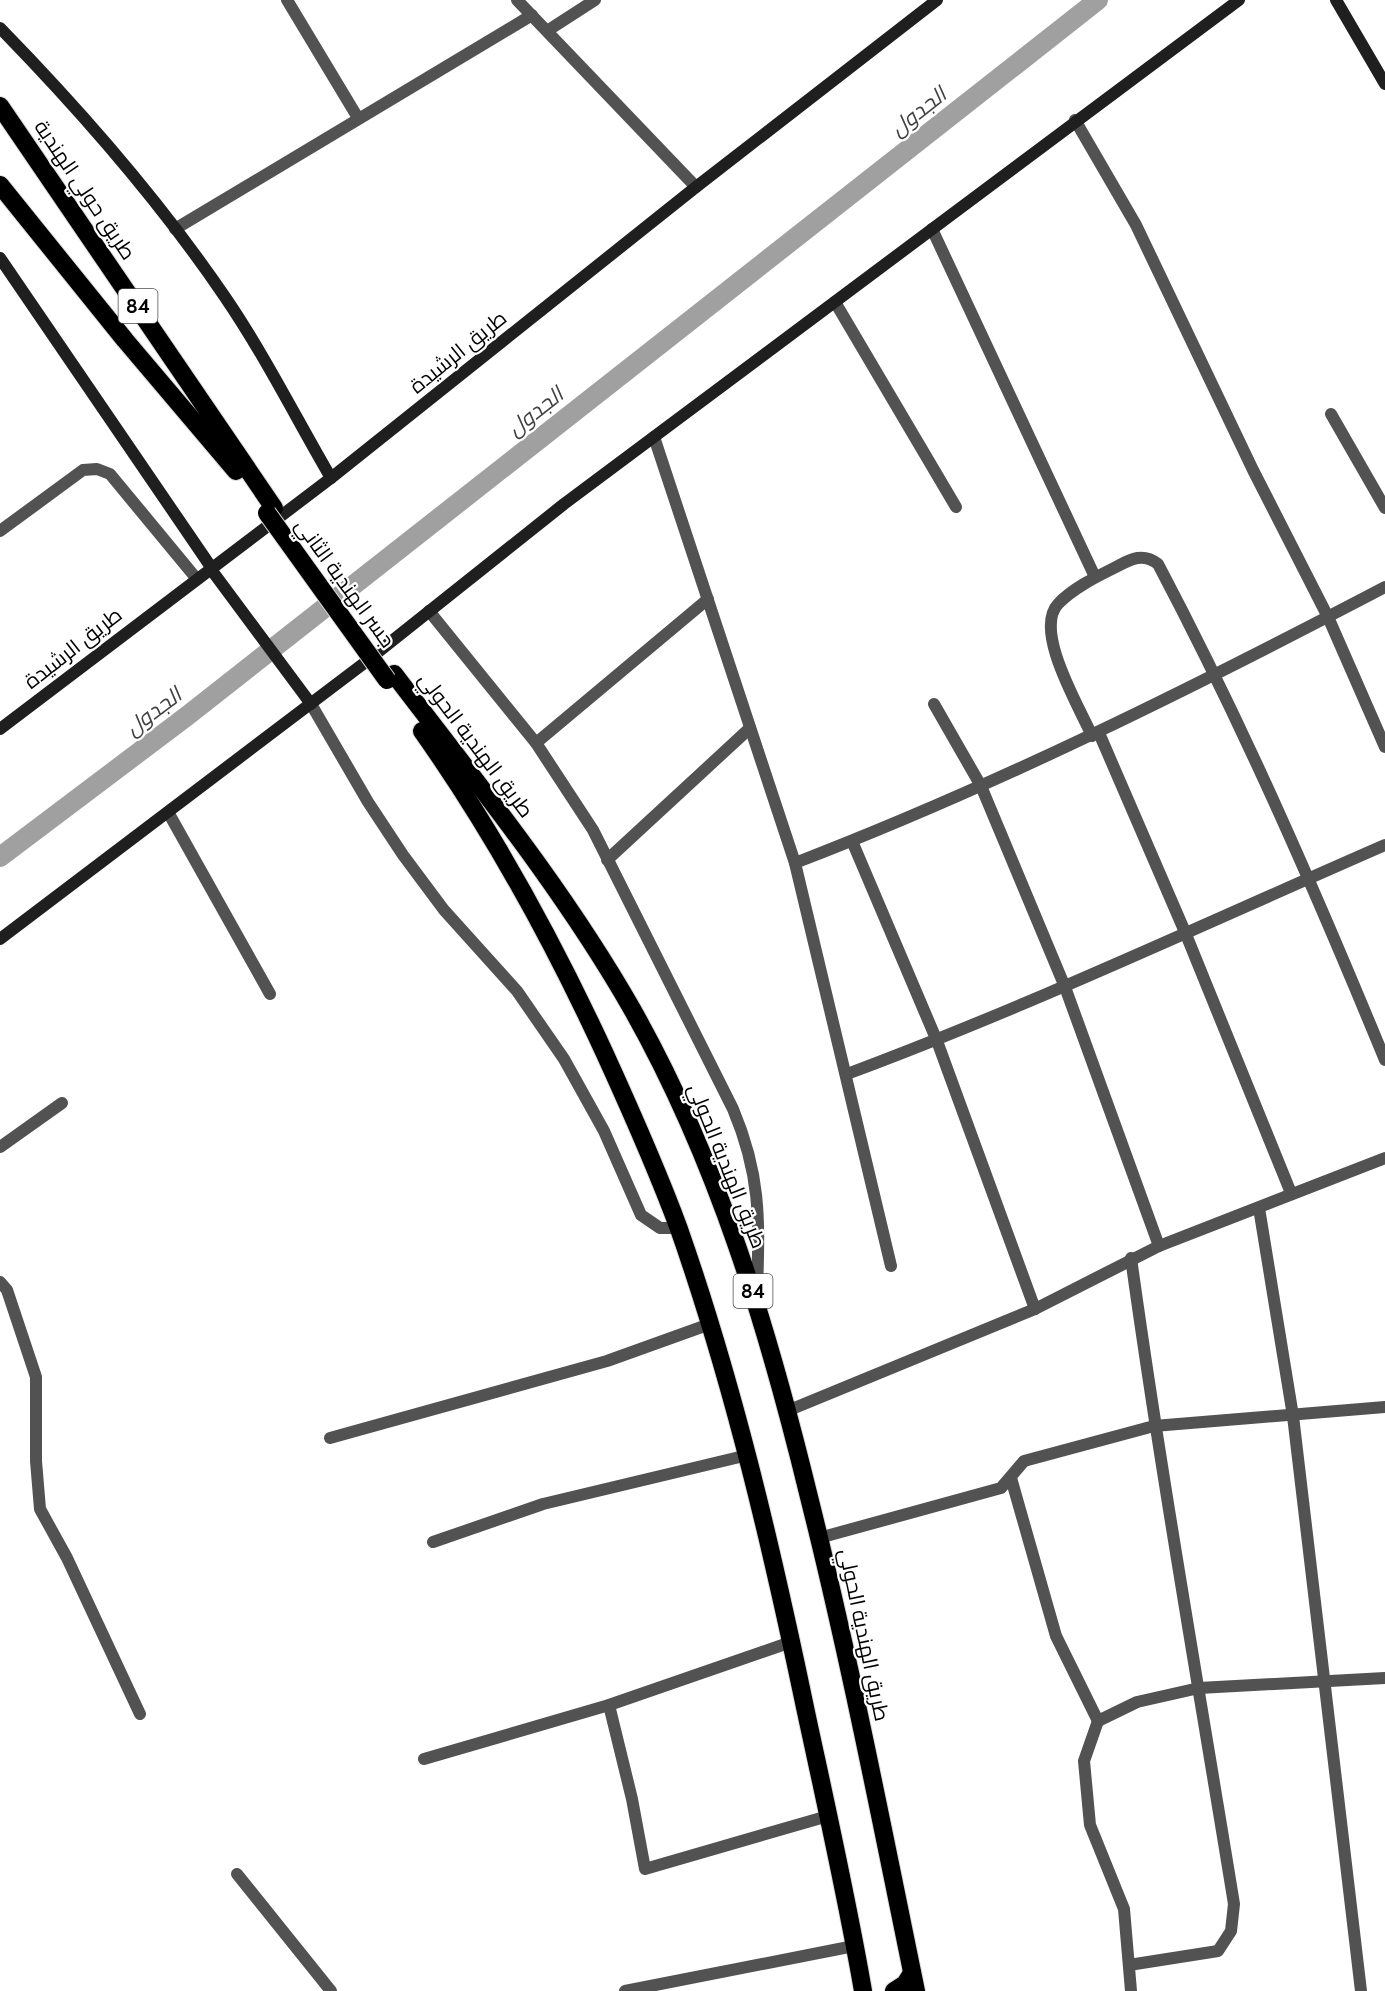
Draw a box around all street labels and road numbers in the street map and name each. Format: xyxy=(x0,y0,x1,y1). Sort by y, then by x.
street label: طريق حولي الهندية xyxy=(26,115,141,267)
road number: 84 xyxy=(118,289,158,323)
street label: طريق الرشيدة xyxy=(404,305,512,399)
street label: جسر الهندية الثاني xyxy=(287,513,401,655)
street label: طريق الرشيدة xyxy=(19,602,127,694)
street label: طريق الهندية الحولي xyxy=(410,667,539,825)
street label: طريق الهندية الحولي xyxy=(679,1080,772,1253)
road number: 84 xyxy=(734,1274,772,1308)
street label: طريق الهندية الحولي xyxy=(830,1546,895,1724)

